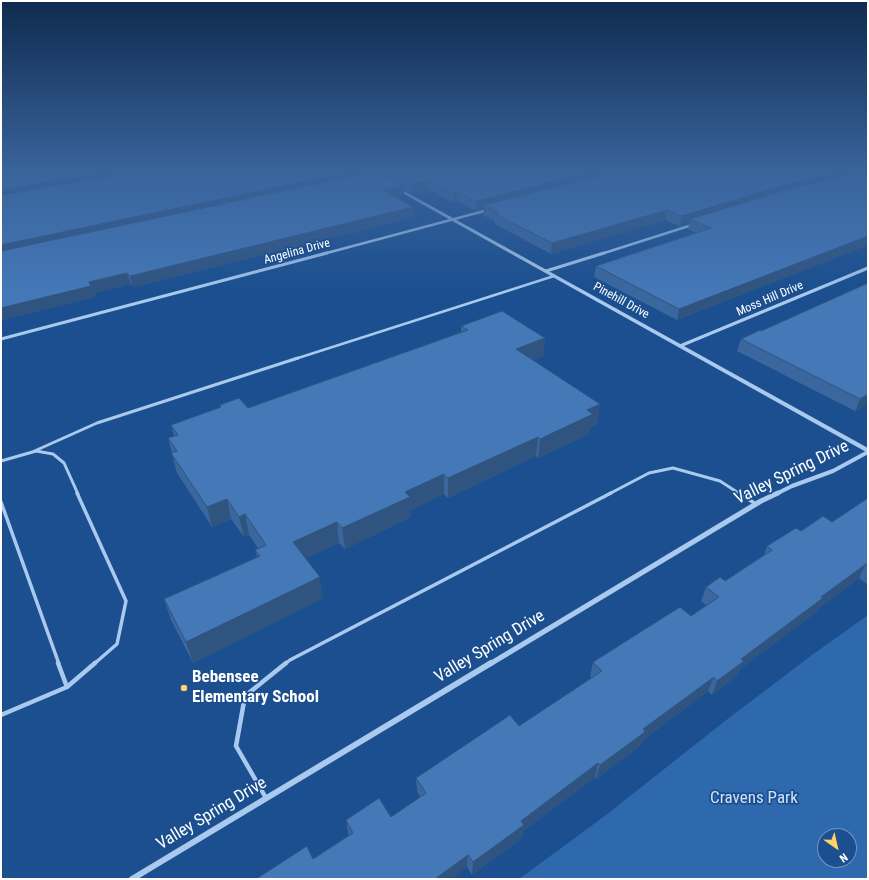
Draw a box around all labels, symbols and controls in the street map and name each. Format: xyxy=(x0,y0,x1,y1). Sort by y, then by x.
street label: Angelina Drive xyxy=(262,236,332,268)
street label: Moss Hill Drive xyxy=(734,278,806,320)
street label: Pinehill Drive xyxy=(591,280,651,322)
street label: Valley Spring Drive xyxy=(732,437,852,509)
street label: Valley Spring Drive xyxy=(431,606,549,688)
place label: Bebensee Elementary School xyxy=(192,668,319,708)
marker: Bebensee Elementary School xyxy=(179,683,189,693)
street label: Valley Spring Drive xyxy=(153,773,271,855)
park label: Cravens Park xyxy=(710,789,798,809)
north arrow xyxy=(817,828,857,868)
text: N xyxy=(837,850,850,865)

